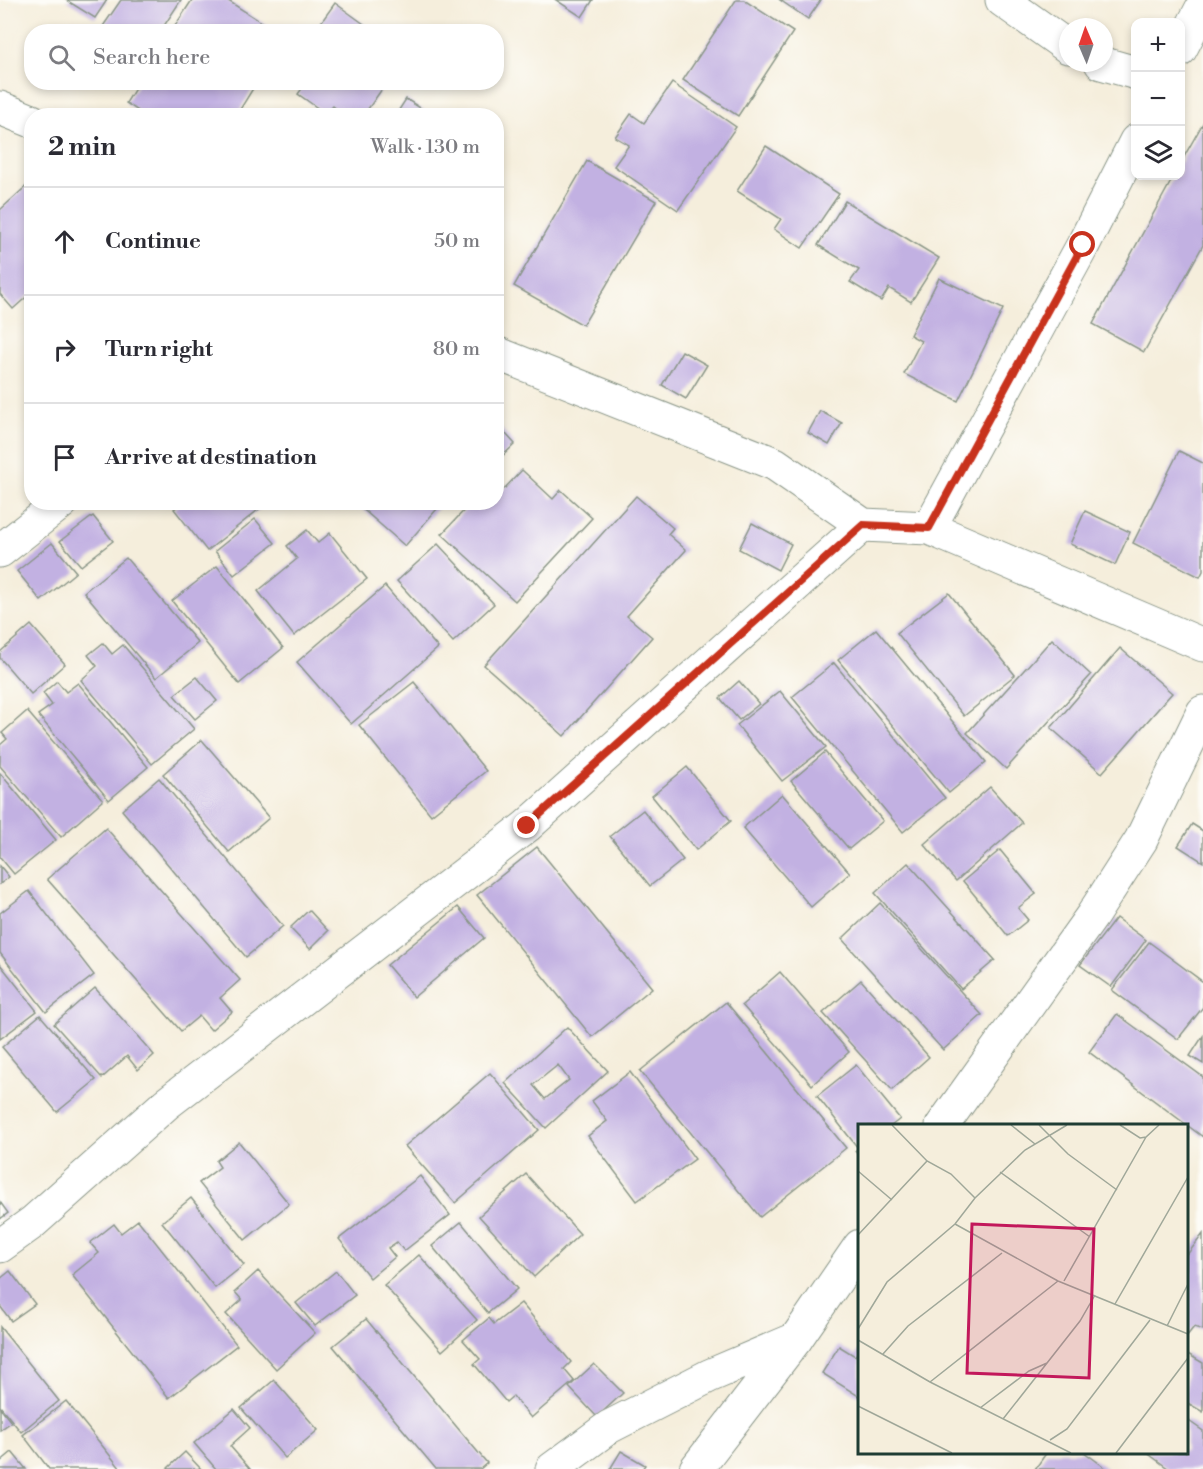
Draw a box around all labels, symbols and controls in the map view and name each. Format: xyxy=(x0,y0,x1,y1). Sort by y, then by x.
north arrow xyxy=(1059,18,1113,72)
map controls xyxy=(1131,18,1185,180)
button: + xyxy=(1131,18,1185,72)
search box xyxy=(24,24,504,90)
icon: search xyxy=(45,41,78,74)
text: Search here xyxy=(93,44,210,71)
button: − xyxy=(1131,72,1185,126)
button: layers xyxy=(1131,126,1185,180)
text: 2 min xyxy=(48,131,116,163)
text: Walk · 130 m xyxy=(371,135,480,160)
icon: ahead xyxy=(48,225,81,258)
text: Continue xyxy=(105,228,201,255)
text: 50 m xyxy=(434,229,480,254)
route start xyxy=(1069,231,1095,257)
icon: right xyxy=(48,333,81,366)
text: Turn right xyxy=(105,336,213,363)
text: 80 m xyxy=(433,337,480,362)
icon: arrive xyxy=(48,441,81,474)
text: Arrive at destination xyxy=(105,444,317,471)
route end xyxy=(513,812,539,838)
inset map xyxy=(858,1124,1188,1454)

